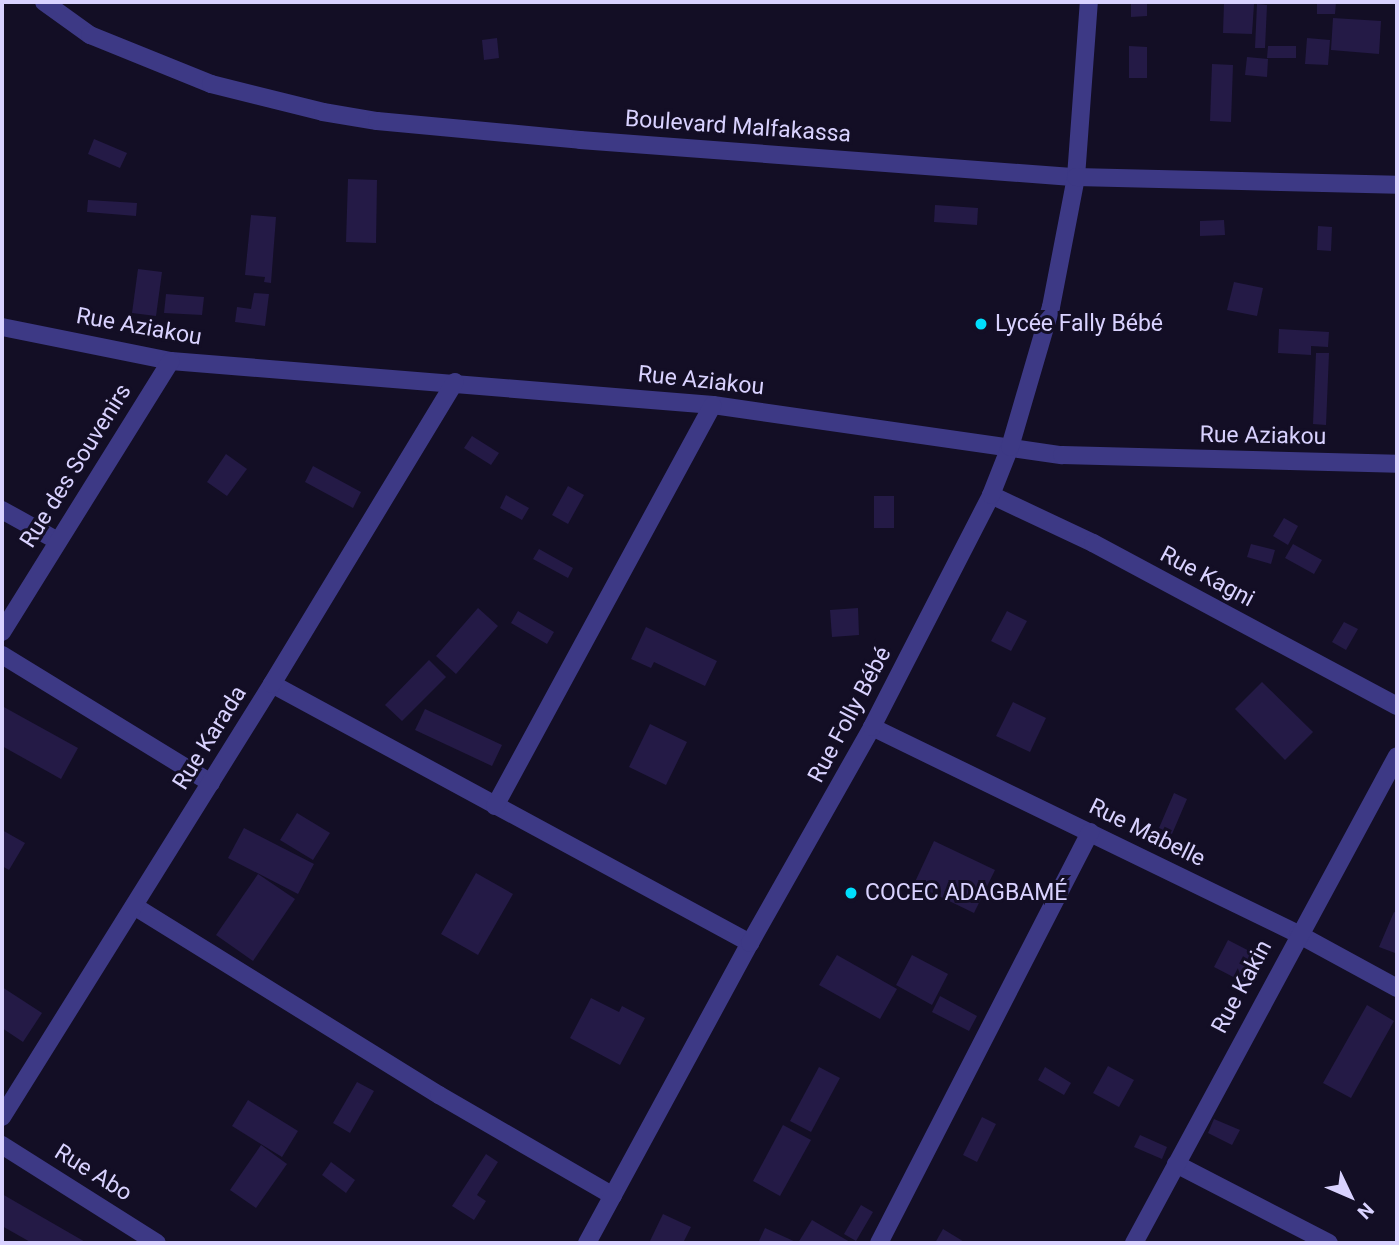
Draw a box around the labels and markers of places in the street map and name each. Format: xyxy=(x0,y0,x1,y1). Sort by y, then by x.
place label: Lycée Fally Bébé xyxy=(995,310,1163,338)
marker: Lycée Fally Bébé xyxy=(973,316,989,332)
place label: COCEC ADAGBAMÉ xyxy=(865,879,1067,907)
marker: COCEC ADAGBAMÉ xyxy=(843,885,859,901)

